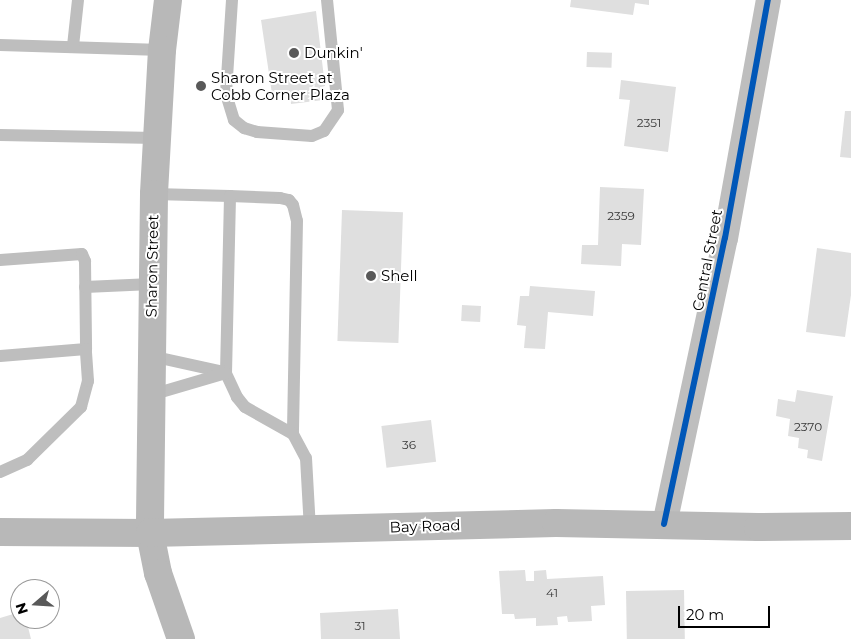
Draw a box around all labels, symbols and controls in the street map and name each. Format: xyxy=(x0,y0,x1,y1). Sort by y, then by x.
place label: Dunkin' xyxy=(304,44,363,62)
marker: Dunkin' xyxy=(288,47,300,59)
place label: Sharon Street at Cobb Corner Plaza xyxy=(211,68,350,103)
marker: Sharon Street at Cobb Corner Plaza xyxy=(195,80,207,92)
house number: 2351 xyxy=(637,116,661,130)
street label: Central Street xyxy=(688,208,726,312)
house number: 2359 xyxy=(607,209,635,223)
street label: Sharon Street xyxy=(142,214,162,318)
place label: Shell xyxy=(381,267,417,285)
marker: Shell xyxy=(365,270,377,282)
house number: 2370 xyxy=(794,420,822,434)
house number: 36 xyxy=(402,438,416,452)
street label: Bay Road xyxy=(389,516,461,536)
north arrow xyxy=(10,579,60,629)
house number: 41 xyxy=(546,586,558,600)
scale bar xyxy=(681,596,774,628)
text: N xyxy=(11,600,32,617)
text: 20 m xyxy=(686,605,724,624)
house number: 31 xyxy=(354,619,366,633)

